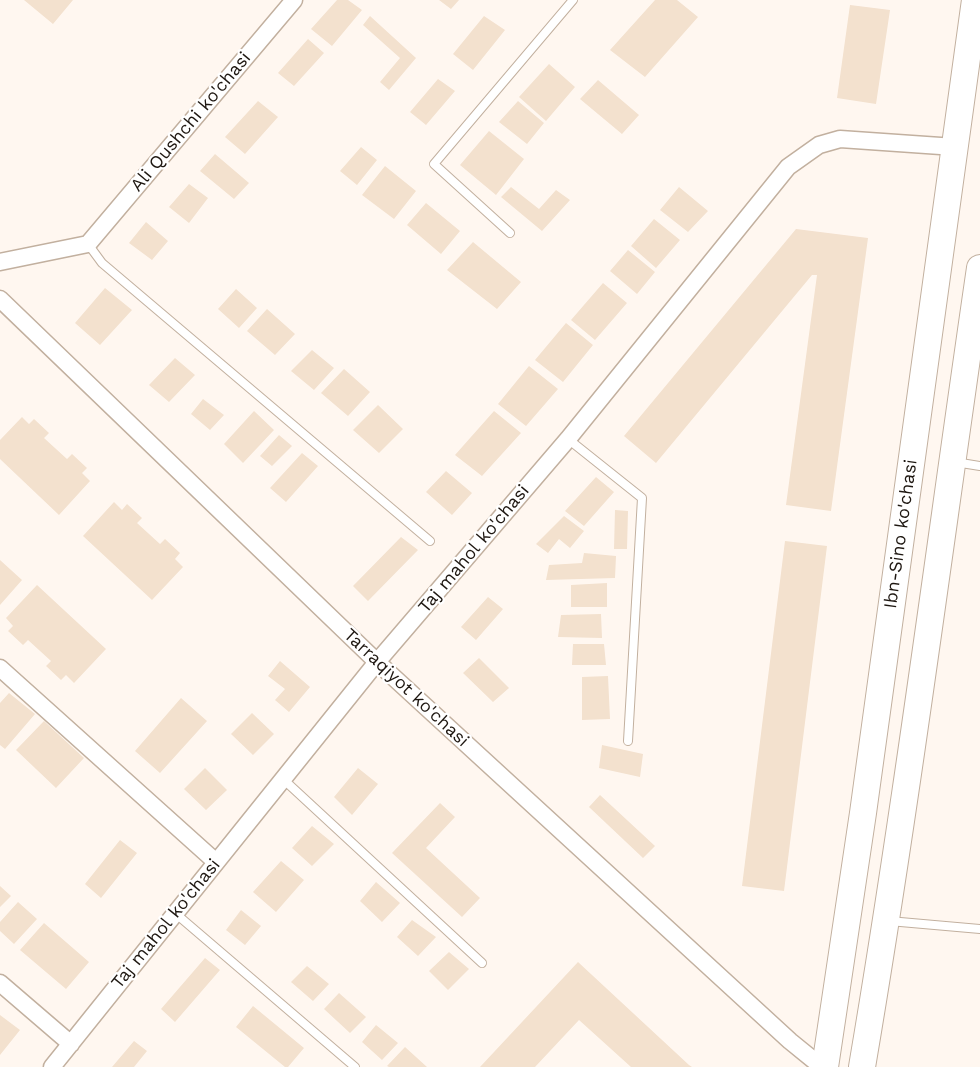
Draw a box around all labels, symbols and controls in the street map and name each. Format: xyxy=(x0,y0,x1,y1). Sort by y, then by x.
street label: Ali Qushchi ko'chasi xyxy=(126,48,256,196)
street label: Ibn-Sino ko'chasi xyxy=(880,458,922,610)
street label: Taj mahol ko'chasi xyxy=(414,480,534,618)
street label: Tarraqiyot ko'chasi xyxy=(339,624,473,752)
street label: Taj mahol ko'chasi xyxy=(107,855,225,993)

